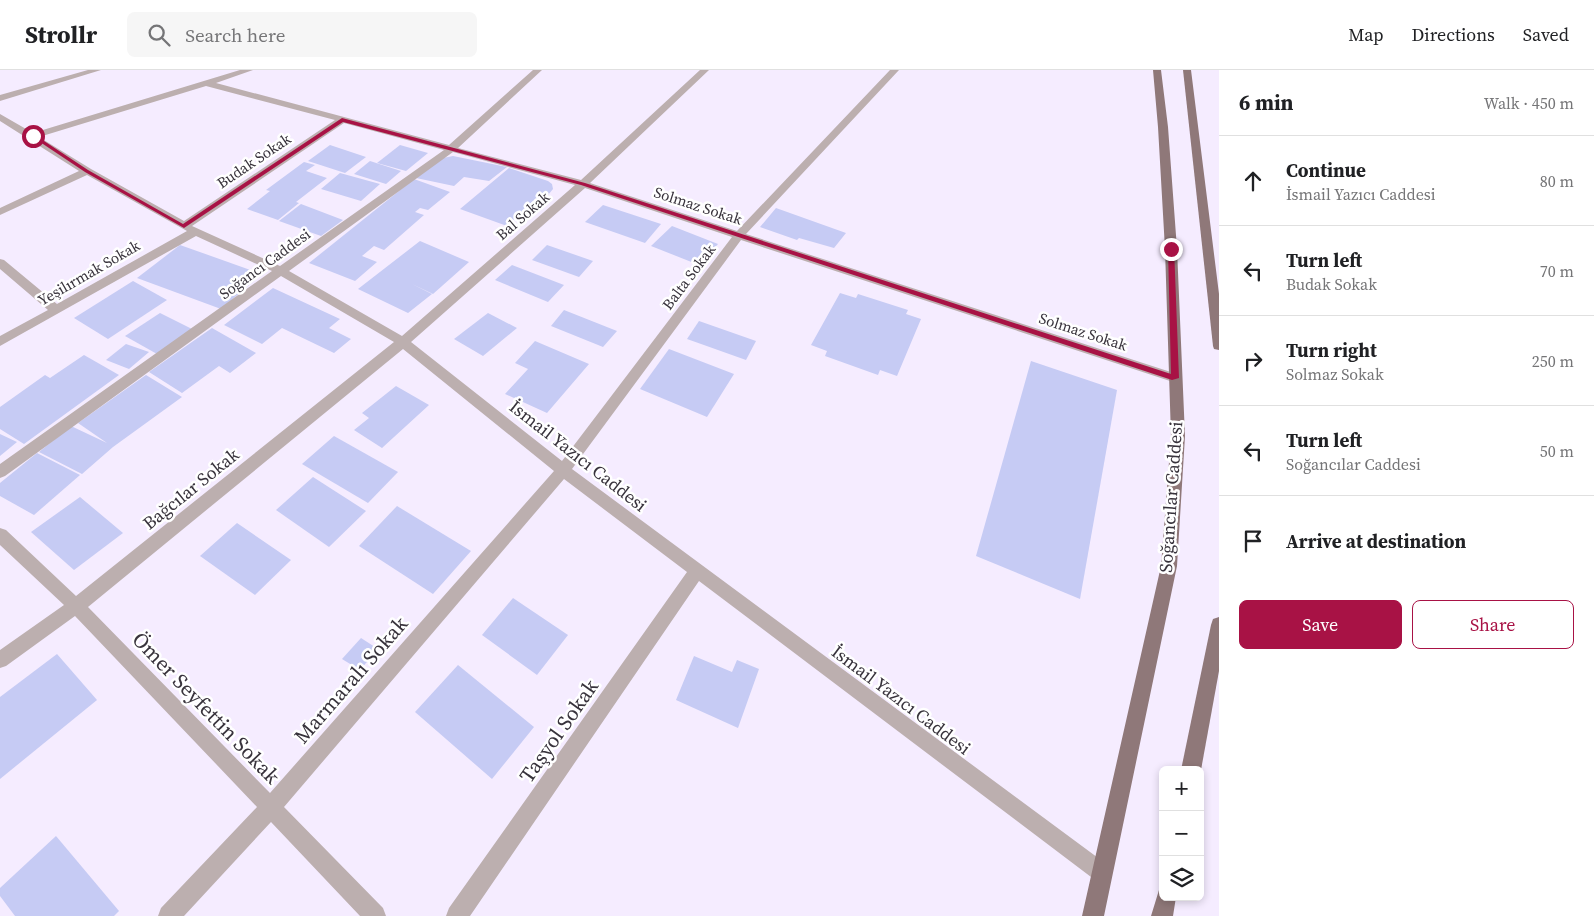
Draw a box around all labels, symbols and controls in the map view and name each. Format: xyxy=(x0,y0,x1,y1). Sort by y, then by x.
search box xyxy=(127,12,477,57)
text: Strollr xyxy=(25,18,97,51)
icon: search xyxy=(145,21,173,49)
text: Search here xyxy=(185,22,285,48)
text: Map xyxy=(1348,22,1384,47)
text: Directions xyxy=(1412,22,1495,47)
text: Saved xyxy=(1523,22,1569,47)
text: 6 min xyxy=(1239,88,1294,117)
text: Walk · 450 m xyxy=(1484,92,1574,114)
route start xyxy=(22,125,45,148)
street label: Budak Sokak xyxy=(213,128,296,193)
text: Continue xyxy=(1286,157,1366,183)
icon: ahead xyxy=(1239,167,1267,195)
text: 80 m xyxy=(1540,170,1574,192)
street label: Solmaz Sokak xyxy=(651,181,746,230)
text: İsmail Yazıcı Caddesi xyxy=(1286,183,1436,205)
street label: Bal Sokak xyxy=(491,186,555,245)
street label: Soğancı Caddesi xyxy=(215,223,315,304)
street label: Yeşilırmak Sokak xyxy=(34,234,144,310)
route end xyxy=(1160,238,1183,261)
street label: Balta Sokak xyxy=(657,239,721,314)
text: Turn left xyxy=(1286,247,1362,273)
icon: left xyxy=(1239,257,1267,285)
text: 70 m xyxy=(1540,260,1574,282)
text: Budak Sokak xyxy=(1286,273,1377,295)
street label: Solmaz Sokak xyxy=(1036,307,1131,356)
text: Turn right xyxy=(1286,337,1377,363)
icon: right xyxy=(1239,347,1267,375)
text: 250 m xyxy=(1532,350,1574,372)
text: Solmaz Sokak xyxy=(1286,363,1384,385)
street label: İsmail Yazıcı Caddesi xyxy=(504,394,652,517)
street label: Soğancılar Caddesi xyxy=(1153,421,1188,573)
text: Turn left xyxy=(1286,427,1362,453)
icon: left xyxy=(1239,437,1267,465)
text: 50 m xyxy=(1540,440,1574,462)
street label: Bağcılar Sokak xyxy=(137,442,244,535)
text: Soğancılar Caddesi xyxy=(1286,453,1421,475)
icon: arrive xyxy=(1239,527,1267,555)
text: Arrive at destination xyxy=(1286,528,1466,554)
button: Save xyxy=(1239,600,1402,649)
button: Share xyxy=(1412,600,1574,649)
street label: Marmaralı Sokak xyxy=(287,609,414,750)
street label: Ömer Seyfettin Sokak xyxy=(126,625,287,791)
street label: İsmail Yazıcı Caddesi xyxy=(827,639,976,760)
street label: Taşyol Sokak xyxy=(512,673,605,788)
map controls xyxy=(1159,766,1204,901)
button: + xyxy=(1159,766,1204,811)
button: − xyxy=(1159,811,1204,856)
button: layers xyxy=(1159,856,1204,901)

